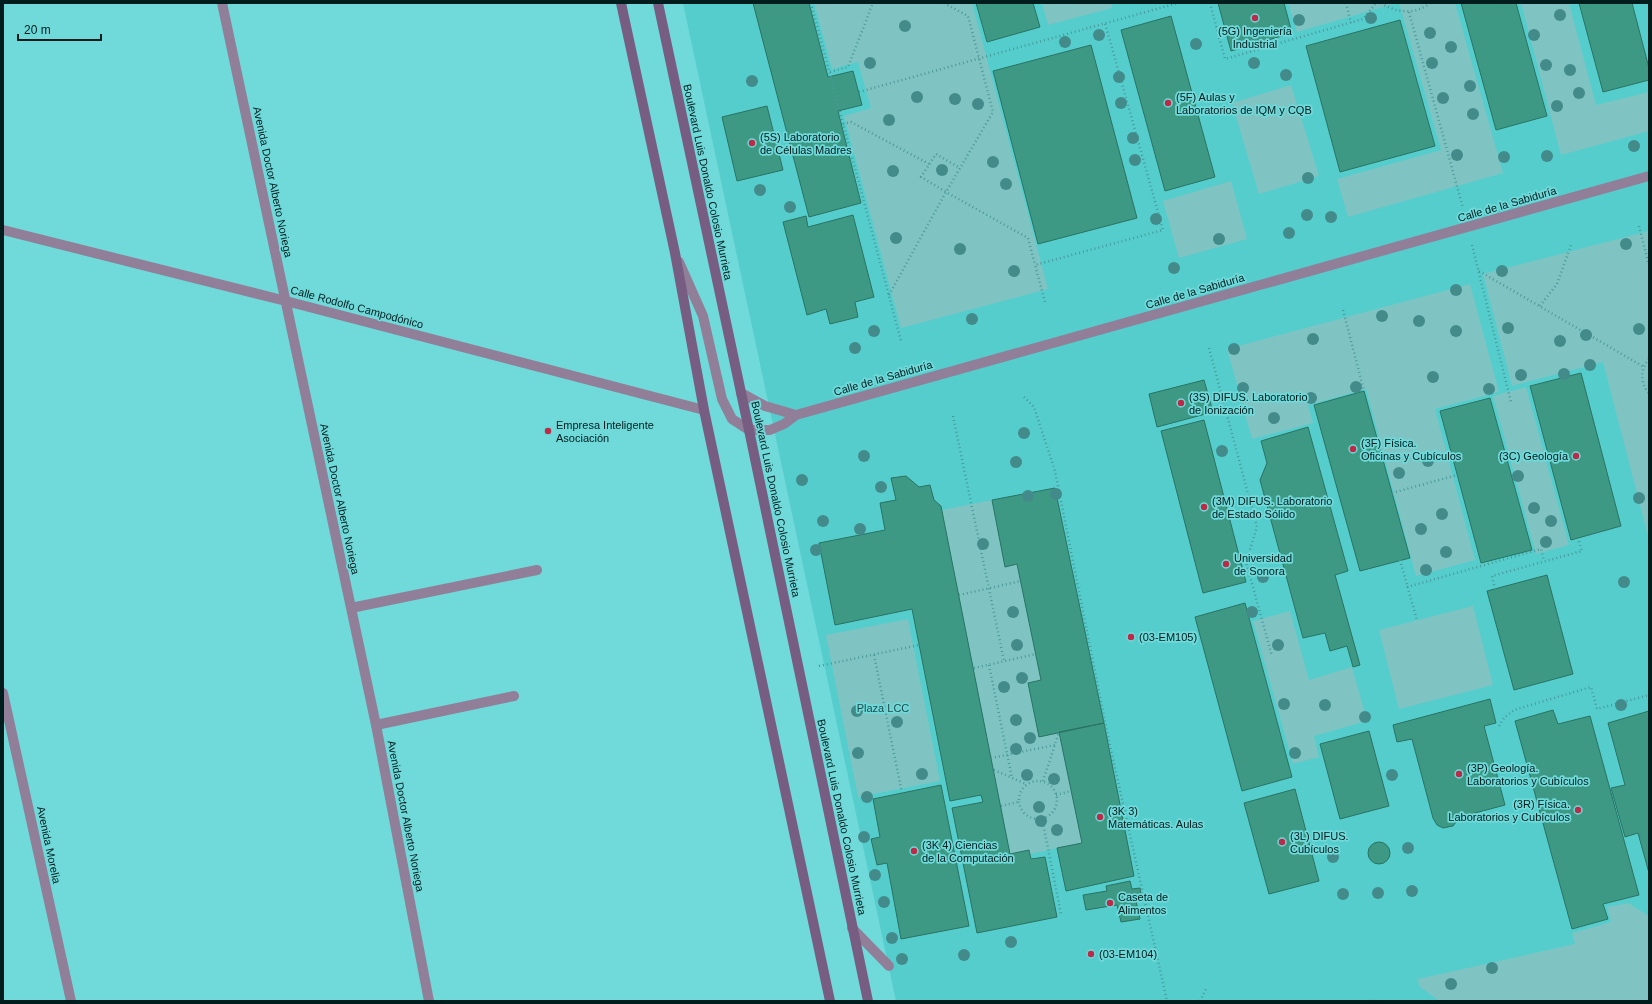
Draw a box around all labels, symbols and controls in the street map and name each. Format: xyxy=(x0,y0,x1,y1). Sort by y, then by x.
marker: (5G) Ingeniería Industrial xyxy=(1250,13,1260,23)
scale bar xyxy=(18,16,101,42)
text: 20 m xyxy=(24,23,51,37)
place label: (5G) Ingeniería Industrial xyxy=(1218,25,1293,50)
street label: Boulevard Luis Donaldo Colosio Murrieta xyxy=(681,83,735,282)
place label: (5F) Aulas y Laboratorios de IQM y CQB xyxy=(1176,91,1312,116)
marker: (5F) Aulas y Laboratorios de IQM y CQB xyxy=(1163,98,1173,108)
street label: Avenida Doctor Alberto Noriega xyxy=(251,105,295,259)
place label: (5S) Laboratorio de Células Madres xyxy=(760,131,852,156)
marker: (5S) Laboratorio de Células Madres xyxy=(747,138,757,148)
street label: Calle de la Sabiduría xyxy=(1456,184,1559,224)
street label: Calle de la Sabiduría xyxy=(1144,271,1247,311)
street label: Calle Rodolfo Campodónico xyxy=(289,283,425,331)
street label: Calle de la Sabiduría xyxy=(832,358,935,398)
place label: (3S) DIFUS. Laboratorio de Ionización xyxy=(1189,391,1308,416)
marker: (3S) DIFUS. Laboratorio de Ionización xyxy=(1176,398,1186,408)
street label: Boulevard Luis Donaldo Colosio Murrieta xyxy=(749,400,803,599)
place label: Empresa Inteligente Asociación xyxy=(556,419,654,444)
street label: Avenida Doctor Alberto Noriega xyxy=(318,422,362,576)
marker: Empresa Inteligente Asociación xyxy=(543,426,553,436)
place label: (3F) Física. Oficinas y Cubículos xyxy=(1361,437,1462,462)
marker: (3F) Física. Oficinas y Cubículos xyxy=(1348,444,1358,454)
place label: (3C) Geología xyxy=(1499,450,1569,462)
marker: (3C) Geología xyxy=(1571,451,1581,461)
place label: (3M) DIFUS. Laboratorio de Estado Sólido xyxy=(1212,495,1332,520)
marker: (3M) DIFUS. Laboratorio de Estado Sólido xyxy=(1199,502,1209,512)
place label: Universidad de Sonora xyxy=(1234,552,1292,577)
marker: Universidad de Sonora xyxy=(1221,559,1231,569)
place label: (03-EM105) xyxy=(1139,631,1197,643)
marker: (03-EM105) xyxy=(1126,632,1136,642)
park label: Plaza LCC xyxy=(857,702,909,714)
street label: Boulevard Luis Donaldo Colosio Murrieta xyxy=(815,718,869,917)
street label: Avenida Doctor Alberto Noriega xyxy=(385,739,427,894)
place label: (3P) Geología. Laboratorios y Cubículos xyxy=(1467,762,1589,787)
marker: (3P) Geología. Laboratorios y Cubículos xyxy=(1454,769,1464,779)
place label: (3R) Física. Laboratorios y Cubículos xyxy=(1448,798,1570,823)
street label: Avenida Morelia xyxy=(35,805,63,886)
place label: (3K 3) Matemáticas. Aulas xyxy=(1108,805,1204,830)
marker: (3R) Física. Laboratorios y Cubículos xyxy=(1573,805,1583,815)
marker: (3K 3) Matemáticas. Aulas xyxy=(1095,812,1105,822)
place label: (3L) DIFUS. Cubículos xyxy=(1290,830,1349,855)
marker: (3L) DIFUS. Cubículos xyxy=(1277,837,1287,847)
place label: (3K 4) Ciencias de la Computación xyxy=(922,839,1014,864)
marker: (3K 4) Ciencias de la Computación xyxy=(909,846,919,856)
place label: Caseta de Alimentos xyxy=(1118,891,1168,916)
marker: Caseta de Alimentos xyxy=(1105,898,1115,908)
place label: (03-EM104) xyxy=(1099,948,1157,960)
marker: (03-EM104) xyxy=(1086,949,1096,959)

